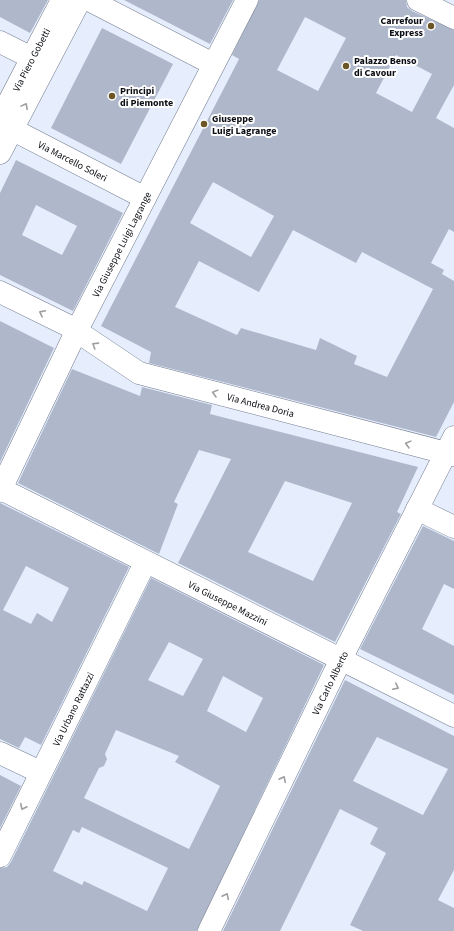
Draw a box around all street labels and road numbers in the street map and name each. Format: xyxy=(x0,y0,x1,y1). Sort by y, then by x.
street label: Via Piero Gobetti xyxy=(10,26,54,94)
street label: Via Marcello Soleri xyxy=(35,138,110,185)
street label: Via Giuseppe Luigi Lagrange xyxy=(89,189,155,300)
street label: Via Andrea Doria xyxy=(225,390,296,421)
street label: Via Giuseppe Mazzini xyxy=(185,578,270,629)
street label: Via Carlo Alberto xyxy=(309,649,352,717)
street label: Via Urbano Rattazzi xyxy=(49,670,98,749)

